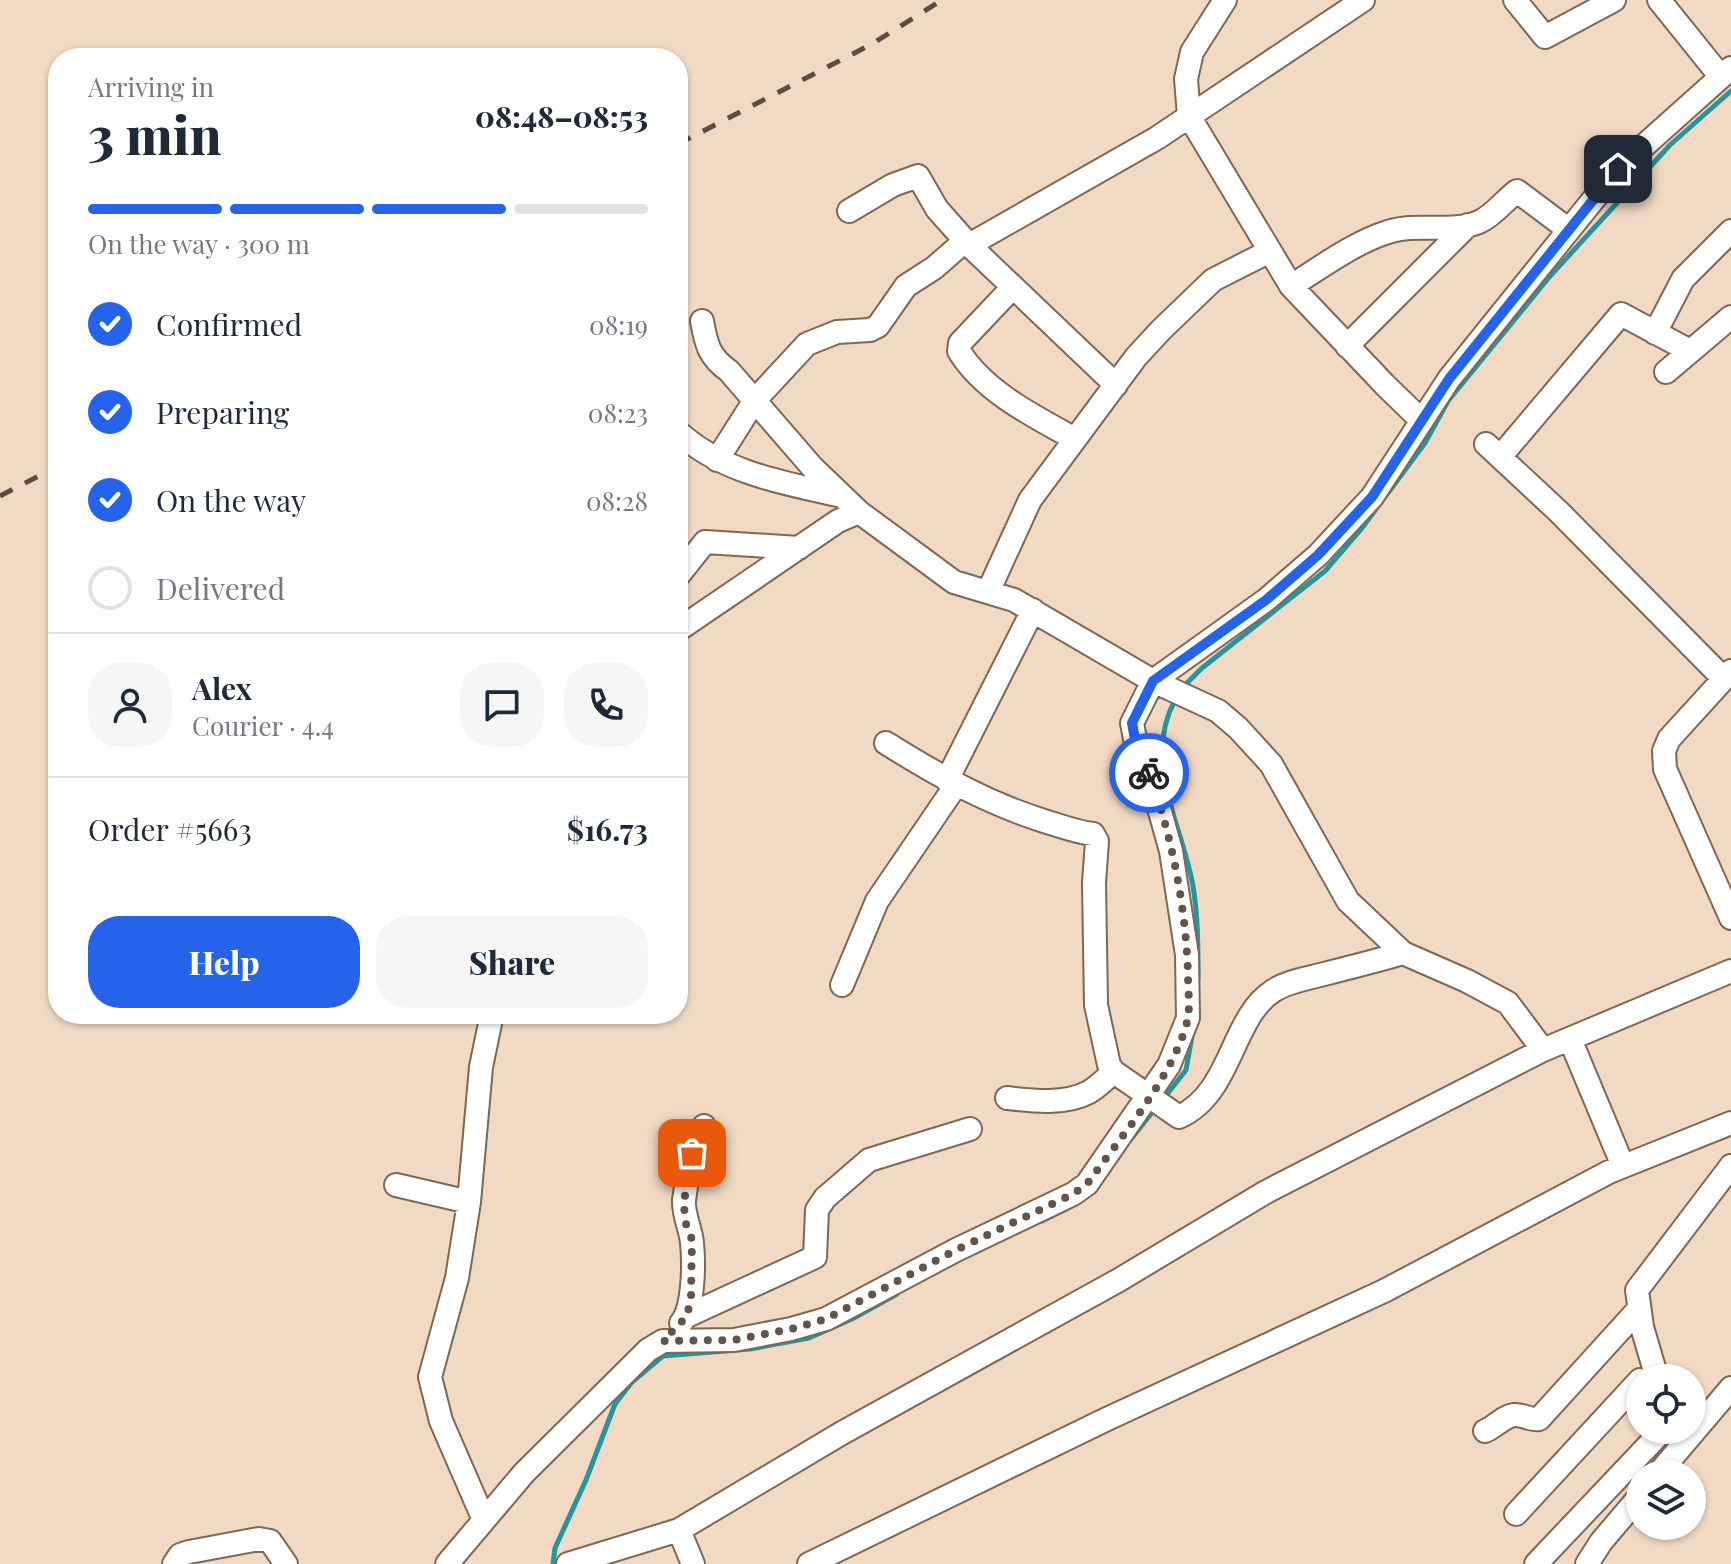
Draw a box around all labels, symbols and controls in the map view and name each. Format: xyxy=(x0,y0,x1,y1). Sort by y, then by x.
text: Arriving in xyxy=(88,69,214,104)
text: 08:48–08:53 xyxy=(475,96,648,136)
text: 3 min xyxy=(88,99,222,168)
pin xyxy=(1584,135,1652,203)
icon: home xyxy=(1596,147,1640,191)
text: On the way · 300 m xyxy=(88,226,310,261)
icon: check xyxy=(88,302,132,346)
text: Confirmed xyxy=(156,304,302,344)
text: 08:19 xyxy=(589,307,648,342)
icon: check xyxy=(88,390,132,434)
text: Preparing xyxy=(156,392,289,432)
text: 08:23 xyxy=(588,395,648,430)
icon: check xyxy=(88,478,132,522)
text: On the way xyxy=(156,480,306,520)
text: 08:28 xyxy=(586,483,648,518)
text: Delivered xyxy=(156,568,285,608)
button: person xyxy=(88,663,172,747)
button: chat xyxy=(460,663,544,747)
button: phone xyxy=(564,663,648,747)
text: Alex xyxy=(192,668,252,708)
text: Courier · 4.4 xyxy=(192,708,334,743)
courier xyxy=(1109,733,1189,813)
icon: bike xyxy=(1127,751,1171,795)
text: Order #5663 xyxy=(88,809,252,849)
text: $16.73 xyxy=(567,809,648,849)
button: Help xyxy=(88,916,360,1008)
button: Share xyxy=(376,916,648,1008)
pin xyxy=(658,1119,726,1187)
icon: bag xyxy=(670,1131,714,1175)
map controls xyxy=(1626,1364,1706,1540)
button: locate xyxy=(1626,1364,1706,1444)
button: layers xyxy=(1626,1460,1706,1540)

